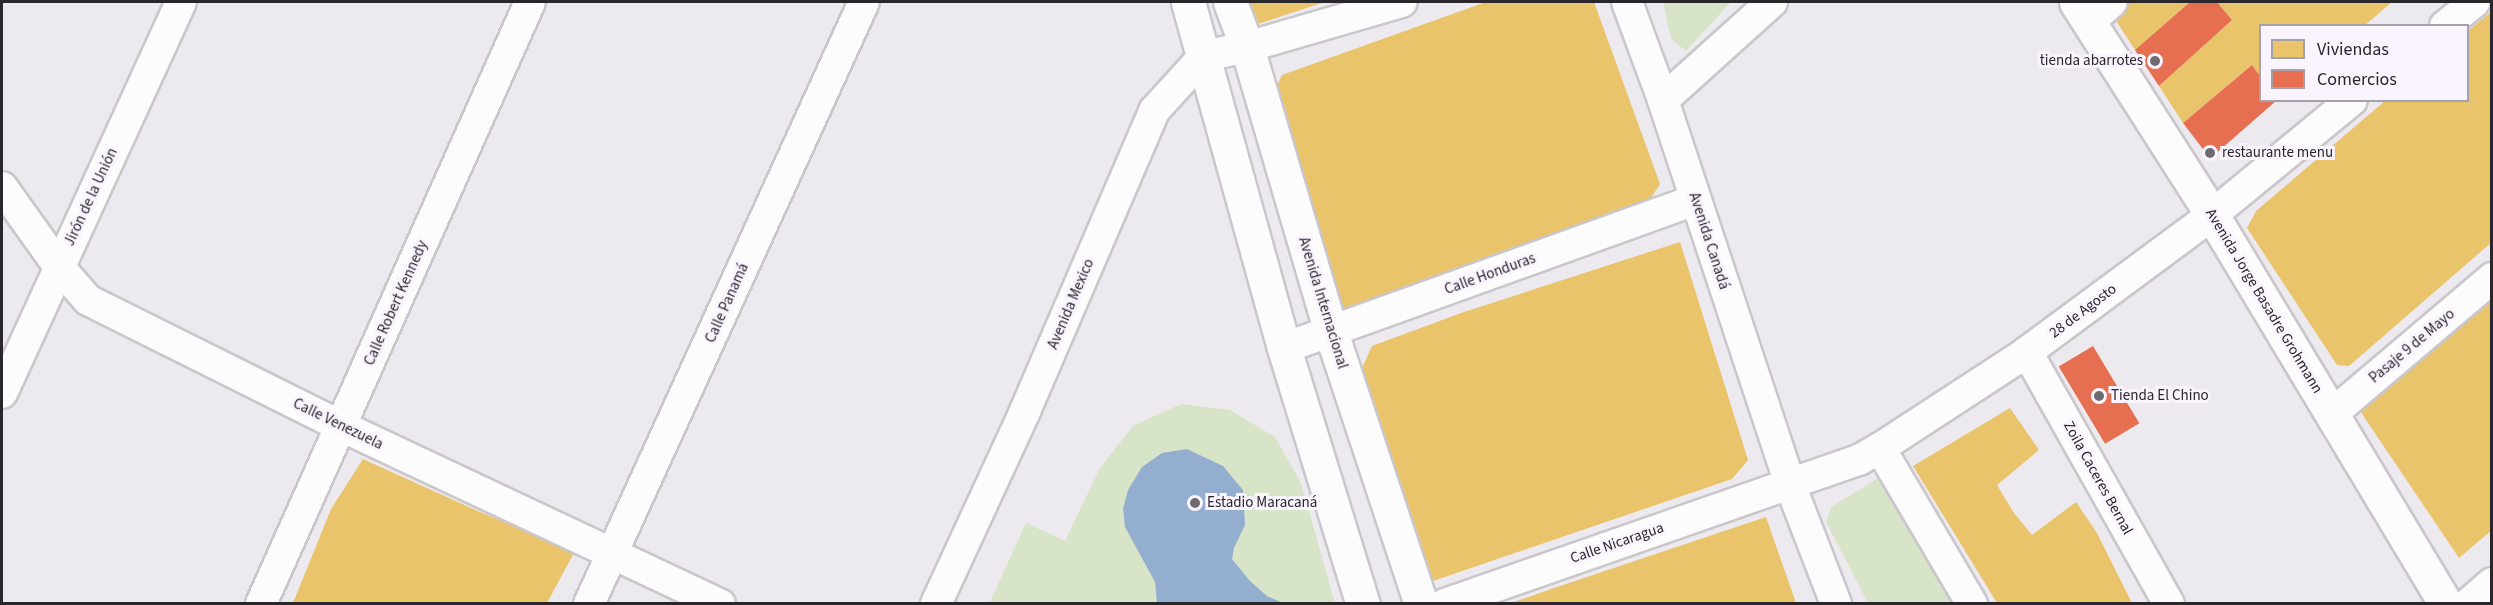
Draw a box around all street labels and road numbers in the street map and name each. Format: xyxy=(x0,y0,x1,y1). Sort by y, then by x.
street label: Jirón de la Unión xyxy=(60,145,122,249)
street label: Avenida Canadá xyxy=(1685,190,1733,292)
street label: Avenida Jorge Basadre Grohmann xyxy=(2202,205,2326,397)
street label: Avenida Internacional xyxy=(1294,235,1352,371)
street label: Calle Robert Kennedy xyxy=(360,238,432,368)
street label: Calle Honduras xyxy=(1442,249,1538,299)
street label: Avenida Mexico xyxy=(1044,256,1098,352)
street label: Calle Panamá xyxy=(701,260,753,346)
street label: 28 de Agosto xyxy=(2046,280,2120,342)
street label: Pasaje 9 de Mayo xyxy=(2366,305,2458,387)
street label: Calle Venezuela xyxy=(290,394,386,454)
street label: Zoila Caceres Bernal xyxy=(2059,418,2137,538)
street label: Calle Nicaragua xyxy=(1568,519,1666,567)

